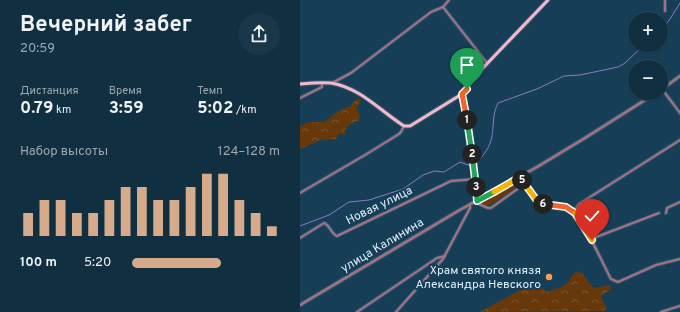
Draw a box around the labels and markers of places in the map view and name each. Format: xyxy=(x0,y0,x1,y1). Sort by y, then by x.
pin xyxy=(450,48,484,89)
pin: 1 xyxy=(457,110,477,130)
pin: 2 xyxy=(462,144,482,164)
pin: 5 xyxy=(512,170,532,190)
pin: 3 xyxy=(466,177,486,197)
pin: 6 xyxy=(533,194,553,214)
pin xyxy=(575,199,609,240)
place label: Храм святого князя Александра Невского xyxy=(415,263,541,293)
marker: Храм святого князя Александра Невского xyxy=(544,272,554,282)

